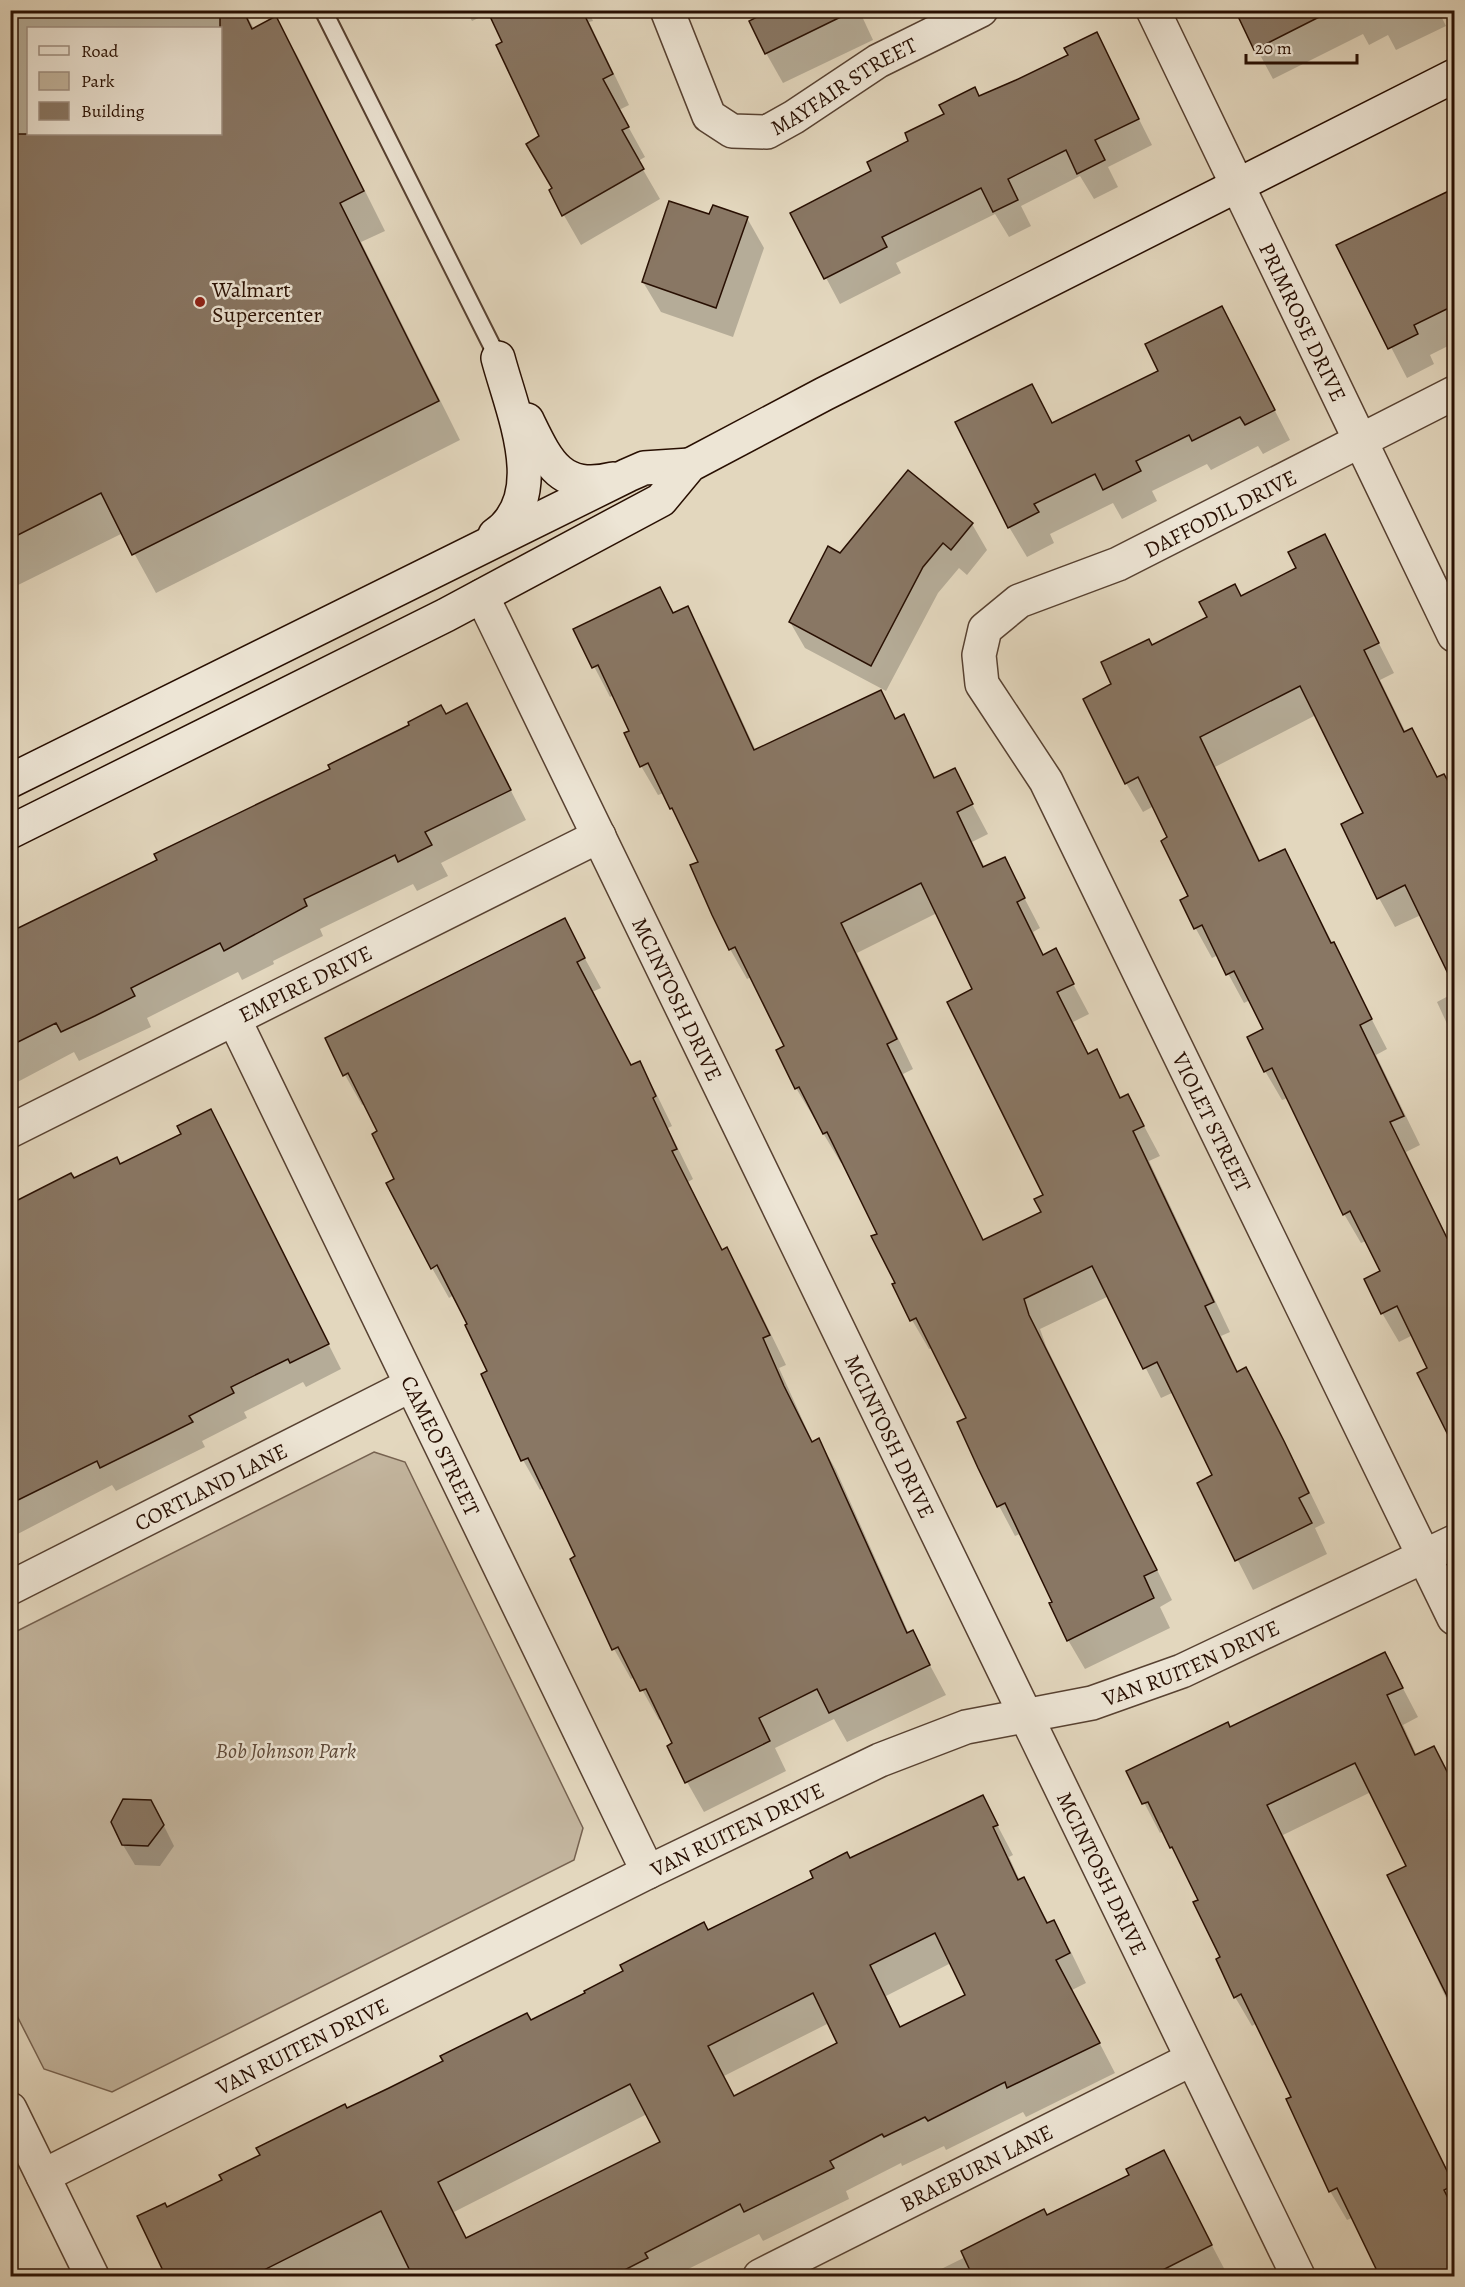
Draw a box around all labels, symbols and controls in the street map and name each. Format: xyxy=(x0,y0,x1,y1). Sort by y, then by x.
legend xyxy=(27,27,222,135)
scale bar xyxy=(1246,27,1357,65)
street label: MAYFAIR STREET xyxy=(765,30,922,143)
text: 20 m xyxy=(1255,36,1292,60)
text: Road xyxy=(81,39,119,63)
text: Park xyxy=(81,69,115,93)
text: Building xyxy=(81,99,145,123)
street label: PRIMROSE DRIVE xyxy=(1251,238,1353,407)
place label: Walmart Supercenter xyxy=(211,275,322,330)
marker: Walmart Supercenter xyxy=(193,295,207,309)
street label: DAFFODIL DRIVE xyxy=(1139,462,1302,565)
street label: MCINTOSH DRIVE xyxy=(624,913,729,1086)
street label: EMPIRE DRIVE xyxy=(234,938,377,1030)
street label: VIOLET STREET xyxy=(1164,1047,1258,1197)
street label: MCINTOSH DRIVE xyxy=(837,1350,942,1523)
street label: CAMEO STREET xyxy=(393,1371,487,1521)
street label: CORTLAND LANE xyxy=(130,1436,293,1539)
street label: VAN RUITEN DRIVE xyxy=(1098,1613,1285,1714)
park label: Bob Johnson Park xyxy=(216,1736,357,1766)
street label: VAN RUITEN DRIVE xyxy=(645,1775,829,1885)
street label: MCINTOSH DRIVE xyxy=(1049,1787,1154,1961)
street label: VAN RUITEN DRIVE xyxy=(210,1991,394,2103)
street label: BRAEBURN LANE xyxy=(895,2117,1058,2219)

